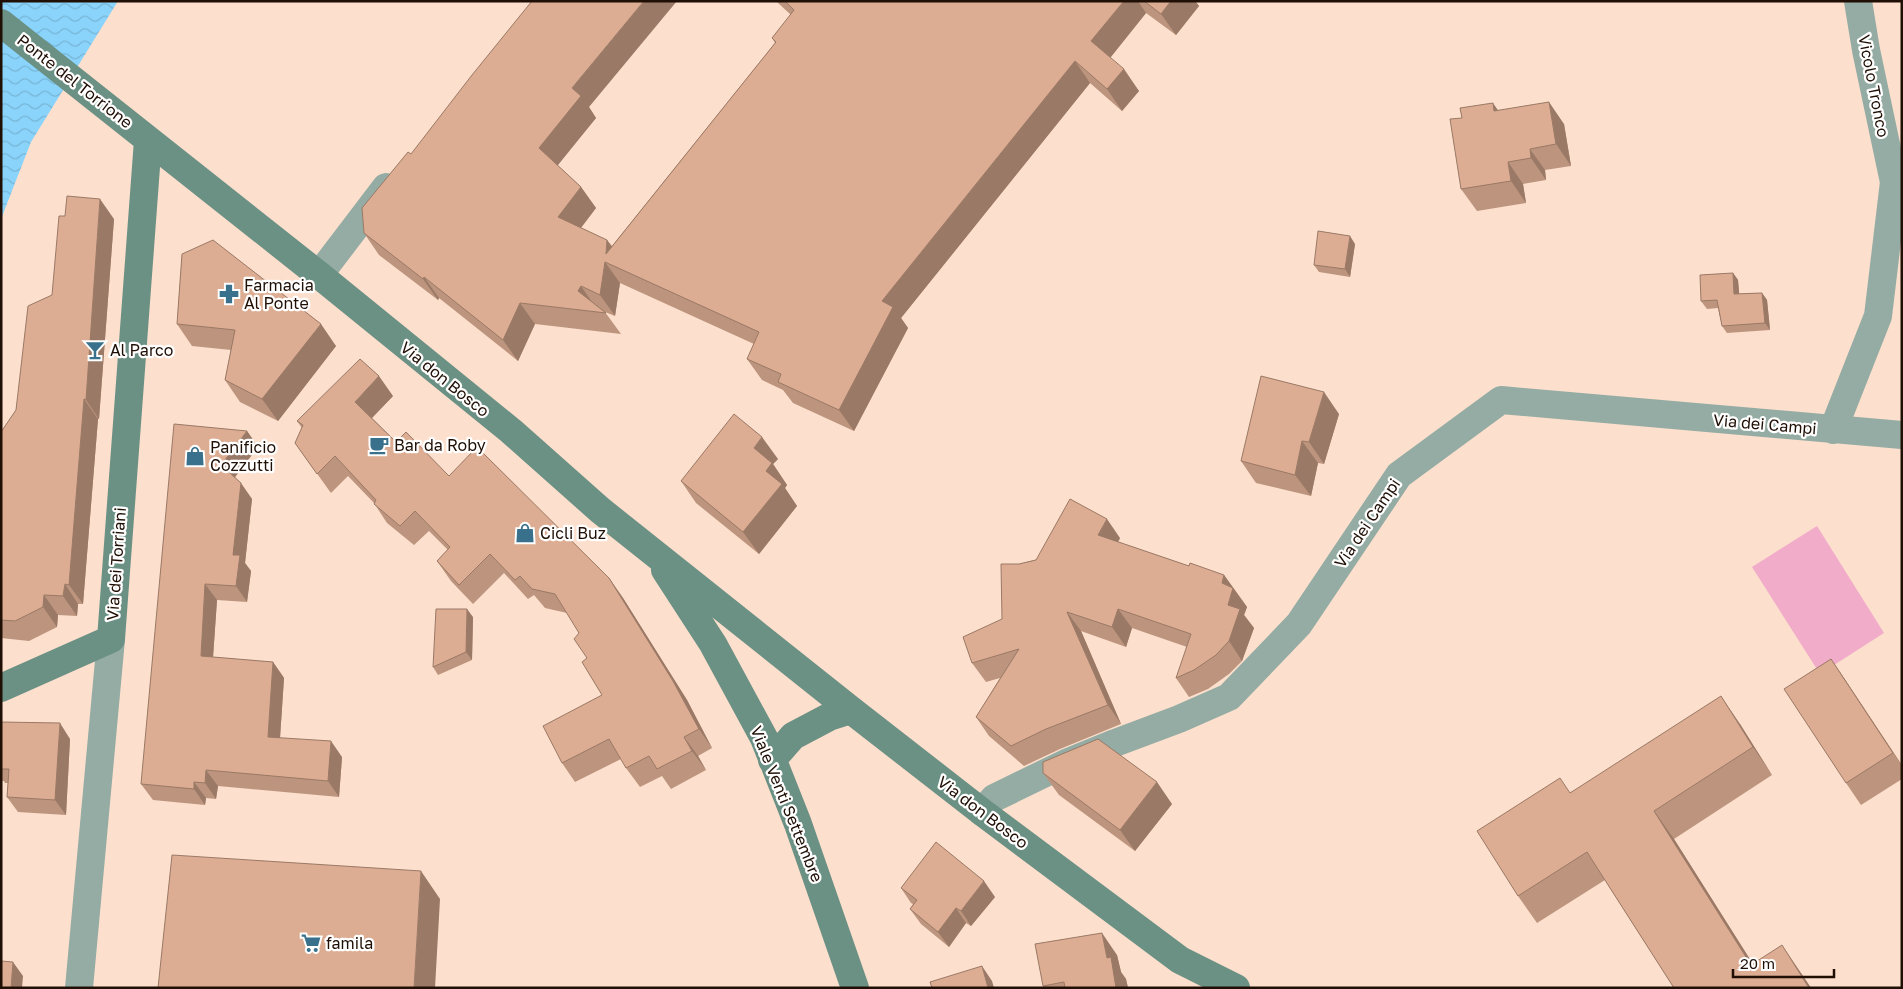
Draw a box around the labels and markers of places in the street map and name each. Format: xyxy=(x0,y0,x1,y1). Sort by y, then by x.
place label: Farmacia Al Ponte xyxy=(244,275,314,313)
pharmacy icon: Farmacia Al Ponte xyxy=(218,283,240,305)
bar icon: Al Parco xyxy=(84,339,106,361)
place label: Al Parco xyxy=(110,340,173,360)
cafe icon: Bar da Roby xyxy=(368,434,390,456)
place label: Bar da Roby xyxy=(394,435,486,455)
place label: Panificio Cozzutti xyxy=(210,437,276,475)
shop icon: Panificio Cozzutti xyxy=(184,445,206,467)
shop icon: Cicli Buz xyxy=(514,522,536,544)
place label: Cicli Buz xyxy=(540,523,606,543)
supermarket icon: famila xyxy=(300,932,322,954)
place label: famila xyxy=(326,933,373,953)

